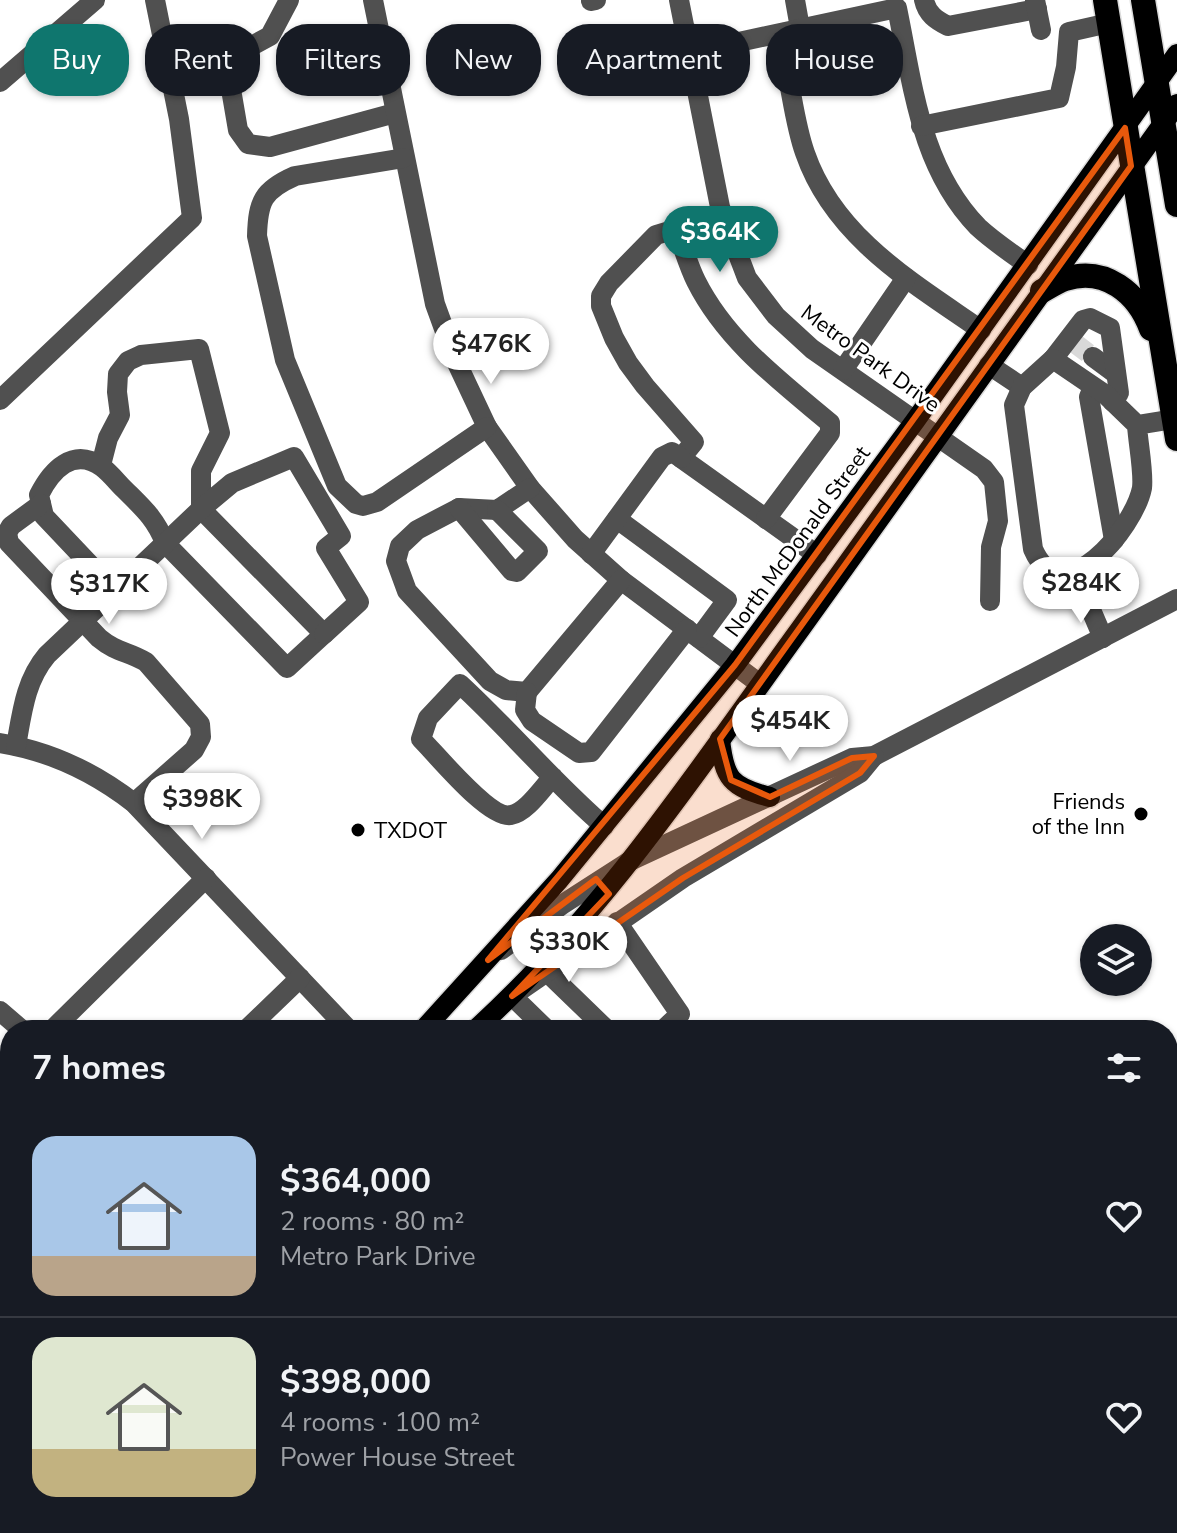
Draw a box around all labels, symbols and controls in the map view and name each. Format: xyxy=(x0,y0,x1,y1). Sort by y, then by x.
chip: Buy xyxy=(24,24,129,96)
chip: Rent xyxy=(145,24,260,96)
chip: Filters xyxy=(276,24,410,96)
chip: New xyxy=(426,24,541,96)
chip: Apartment xyxy=(557,24,750,96)
chip: House xyxy=(766,24,903,96)
pin: $364K xyxy=(664,206,776,274)
text: $364K xyxy=(680,214,760,249)
street label: Metro Park Drive xyxy=(795,298,946,420)
pin: $476K xyxy=(435,318,547,386)
text: $476K xyxy=(451,326,531,361)
street label: North McDonald Street xyxy=(718,440,878,643)
pin: $284K xyxy=(1025,557,1137,625)
pin: $317K xyxy=(53,558,165,626)
text: $284K xyxy=(1041,565,1121,600)
text: $317K xyxy=(69,566,149,601)
pin: $454K xyxy=(734,695,846,763)
text: $454K xyxy=(750,703,830,738)
pin: $398K xyxy=(146,773,258,841)
text: $398K xyxy=(162,781,242,816)
place label: Friends of the Inn xyxy=(1032,787,1125,842)
marker: Friends of the Inn xyxy=(1132,805,1150,823)
place label: TXDOT xyxy=(374,816,448,846)
marker: TXDOT xyxy=(349,821,367,839)
pin: $330K xyxy=(513,916,625,984)
text: $330K xyxy=(529,924,609,959)
map controls xyxy=(1080,924,1152,996)
button: layers xyxy=(1080,924,1152,996)
text: 7 homes xyxy=(32,1045,166,1091)
icon: filters xyxy=(1102,1046,1146,1090)
text: $364,000 xyxy=(280,1158,431,1204)
icon: home xyxy=(96,1168,192,1264)
icon: heart xyxy=(1102,1194,1146,1238)
text: 2 rooms · 80 m² xyxy=(280,1204,464,1239)
text: Metro Park Drive xyxy=(280,1239,476,1274)
text: $398,000 xyxy=(280,1359,431,1405)
icon: home xyxy=(96,1369,192,1465)
icon: heart xyxy=(1102,1395,1146,1439)
text: 4 rooms · 100 m² xyxy=(280,1405,480,1440)
text: Power House Street xyxy=(280,1440,514,1475)

